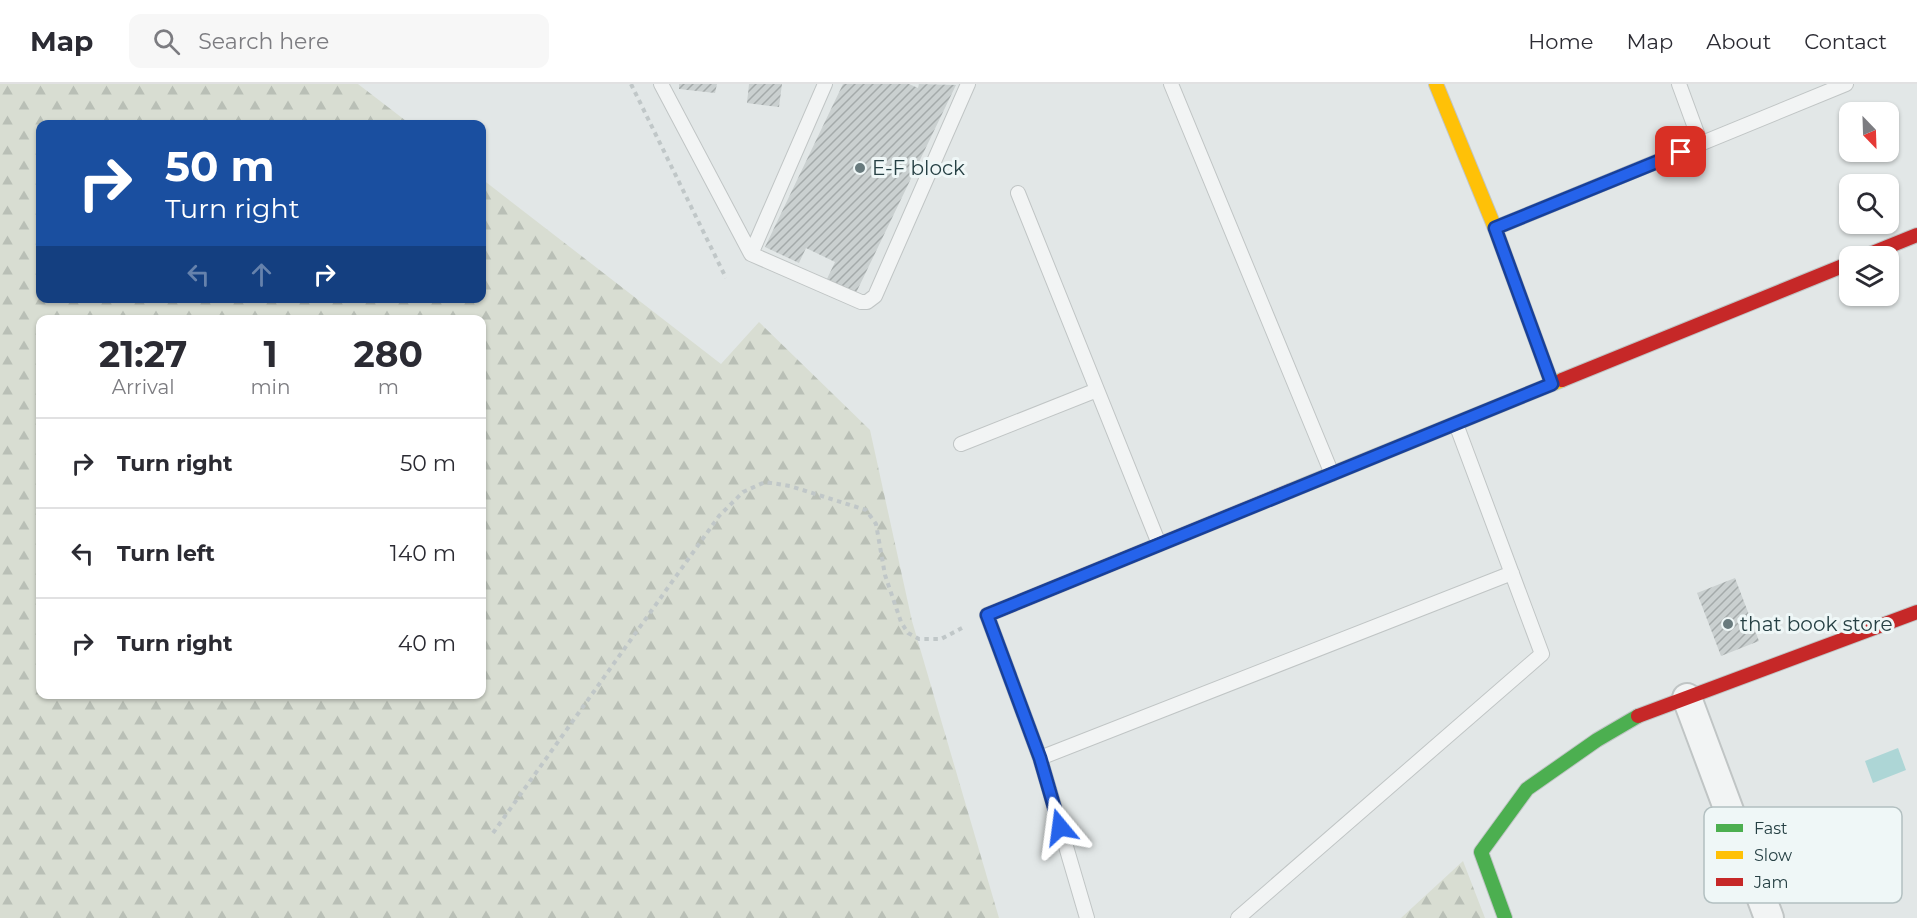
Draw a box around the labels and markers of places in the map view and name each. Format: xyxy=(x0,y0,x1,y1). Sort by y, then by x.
pin xyxy=(1655,126,1706,177)
place label: E-F block xyxy=(872,156,965,180)
marker: E-F block xyxy=(853,161,867,175)
place label: that book store xyxy=(1740,612,1893,636)
marker: that book store xyxy=(1721,617,1735,631)

